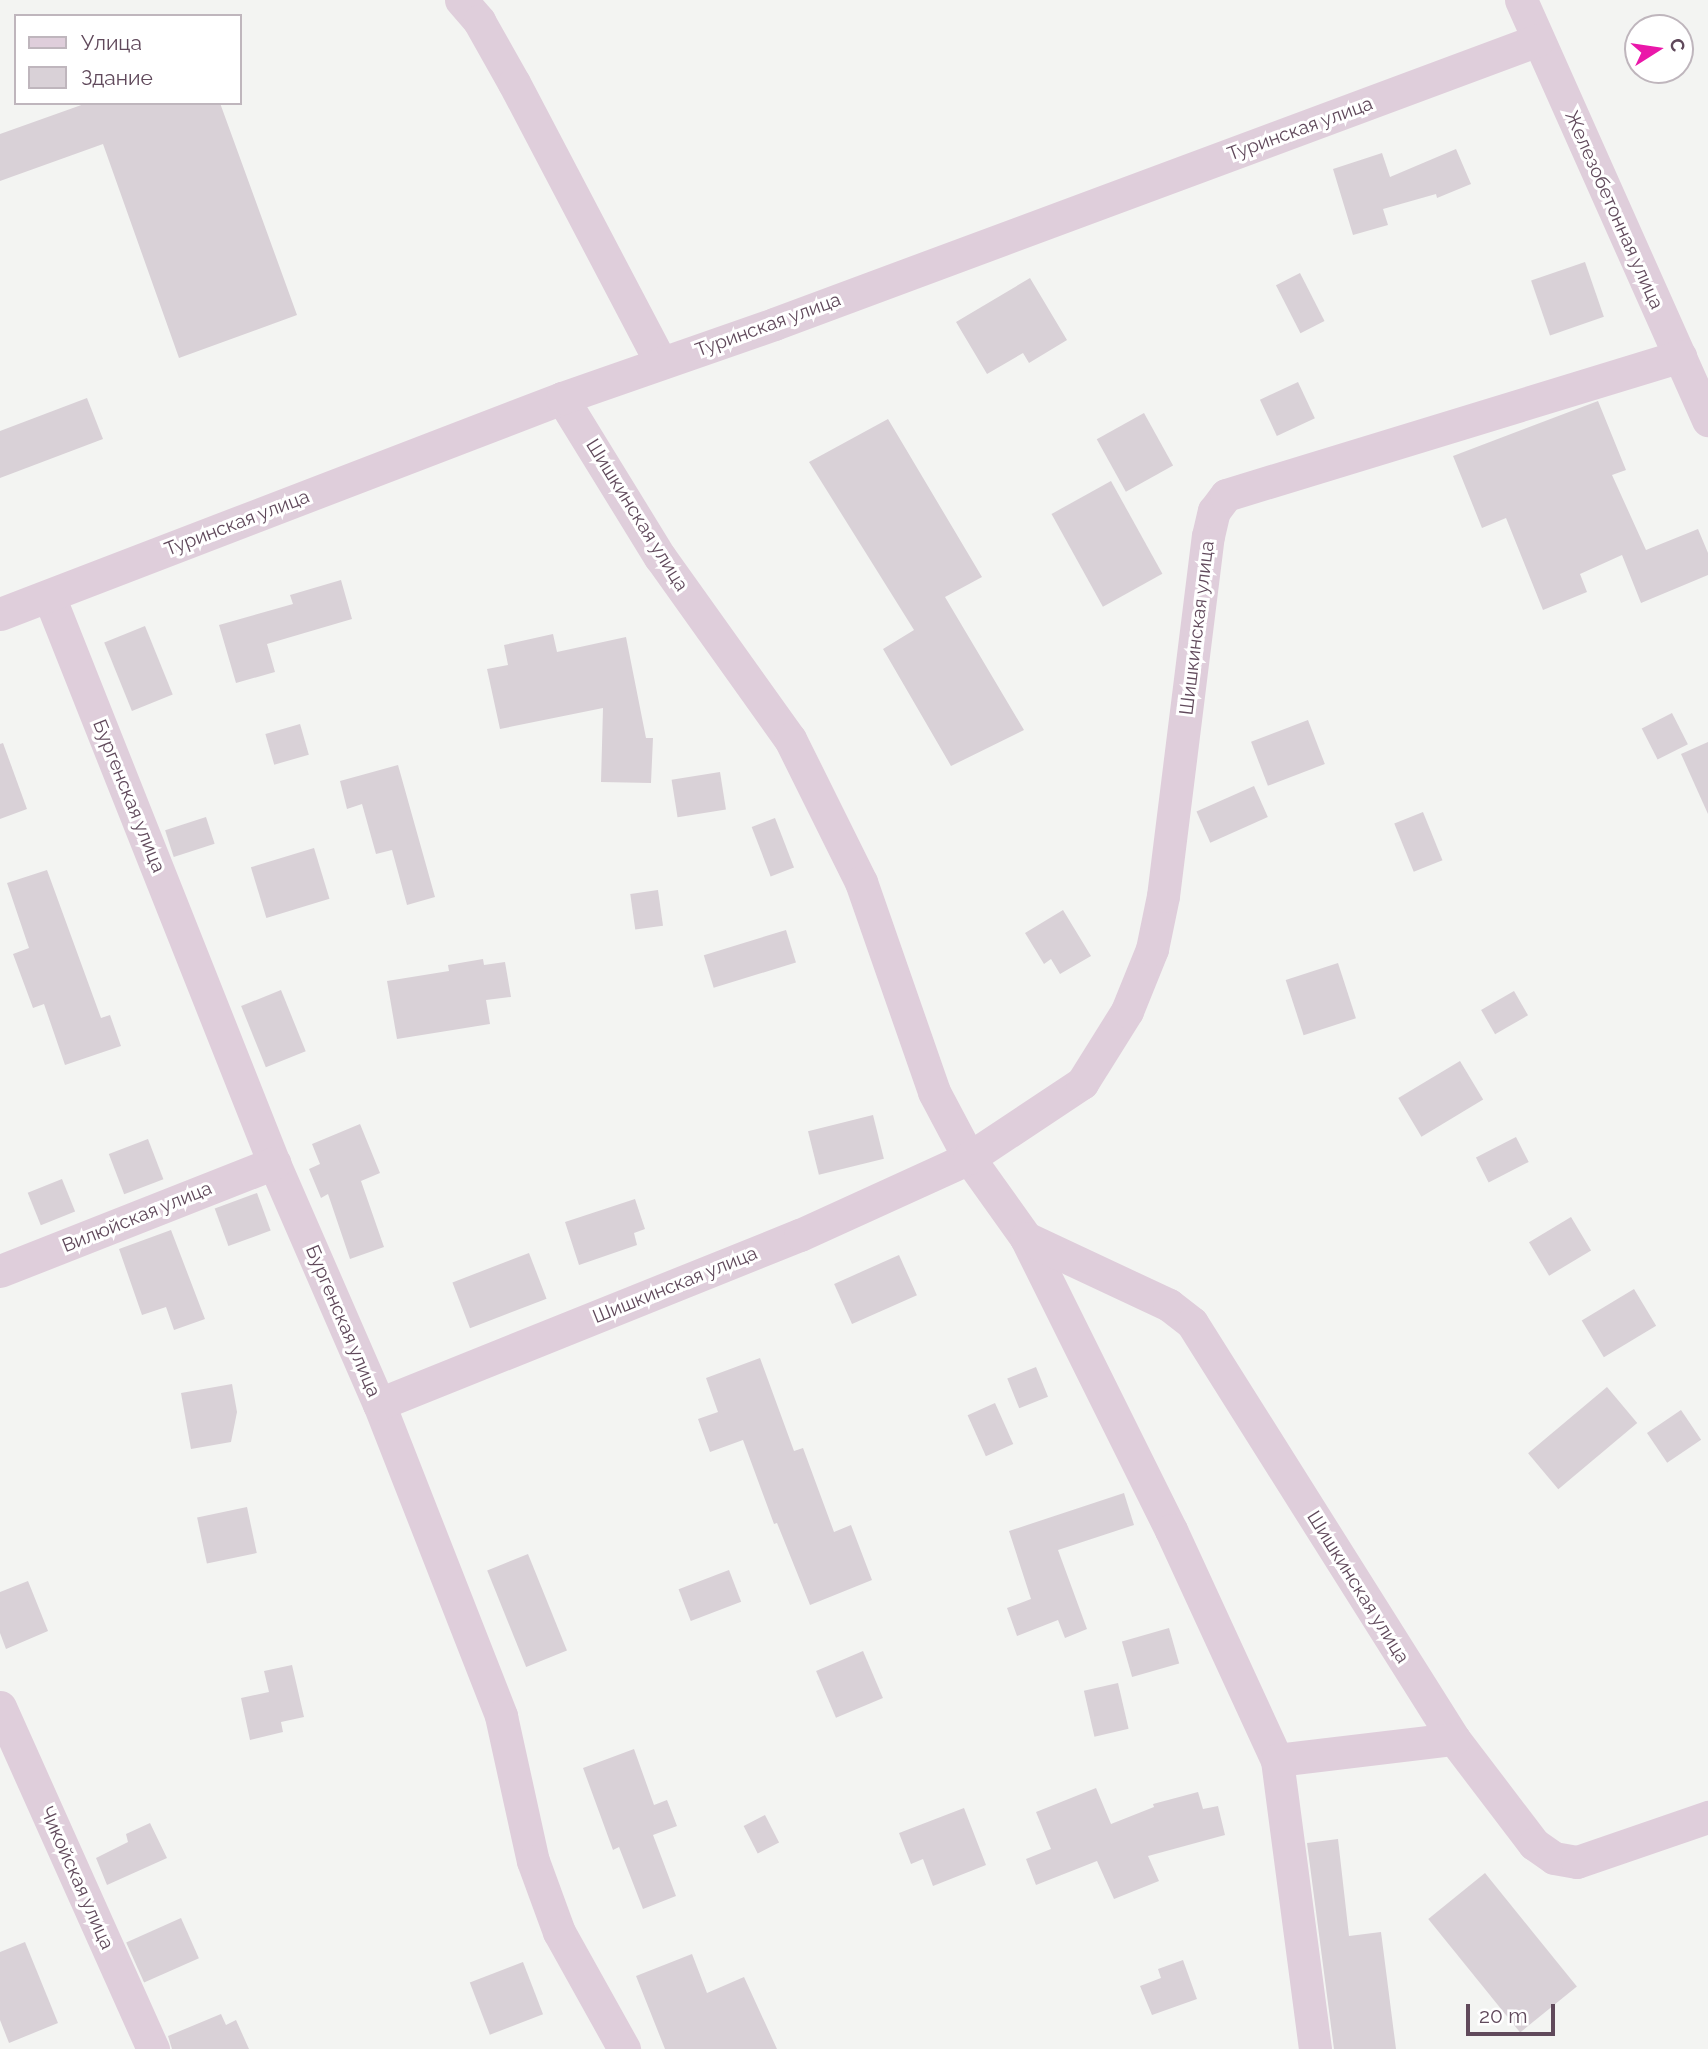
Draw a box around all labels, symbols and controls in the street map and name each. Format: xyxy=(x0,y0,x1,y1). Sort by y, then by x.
legend xyxy=(14,14,242,105)
north arrow xyxy=(1624,14,1694,84)
text: Улица xyxy=(81,30,142,55)
text: С xyxy=(1665,36,1690,54)
text: Здание xyxy=(81,65,153,90)
street label: Туринская улица xyxy=(1224,92,1376,166)
street label: Железобетонная улица xyxy=(1560,107,1668,313)
street label: Туринская улица xyxy=(692,288,844,362)
street label: Шишкинская улица xyxy=(581,434,693,596)
street label: Туринская улица xyxy=(161,485,313,561)
street label: Шишкинская улица xyxy=(1175,539,1219,717)
street label: Бургенская улица xyxy=(88,716,170,876)
street label: Вилюйская улица xyxy=(59,1176,215,1258)
street label: Бургенская улица xyxy=(301,1241,385,1401)
street label: Шишкинская улица xyxy=(589,1242,761,1328)
street label: Шишкинская улица xyxy=(1302,1506,1414,1668)
street label: Чикойская улица xyxy=(35,1803,119,1953)
scale bar xyxy=(1470,1990,1559,2034)
text: 20 m xyxy=(1479,2003,1527,2028)

